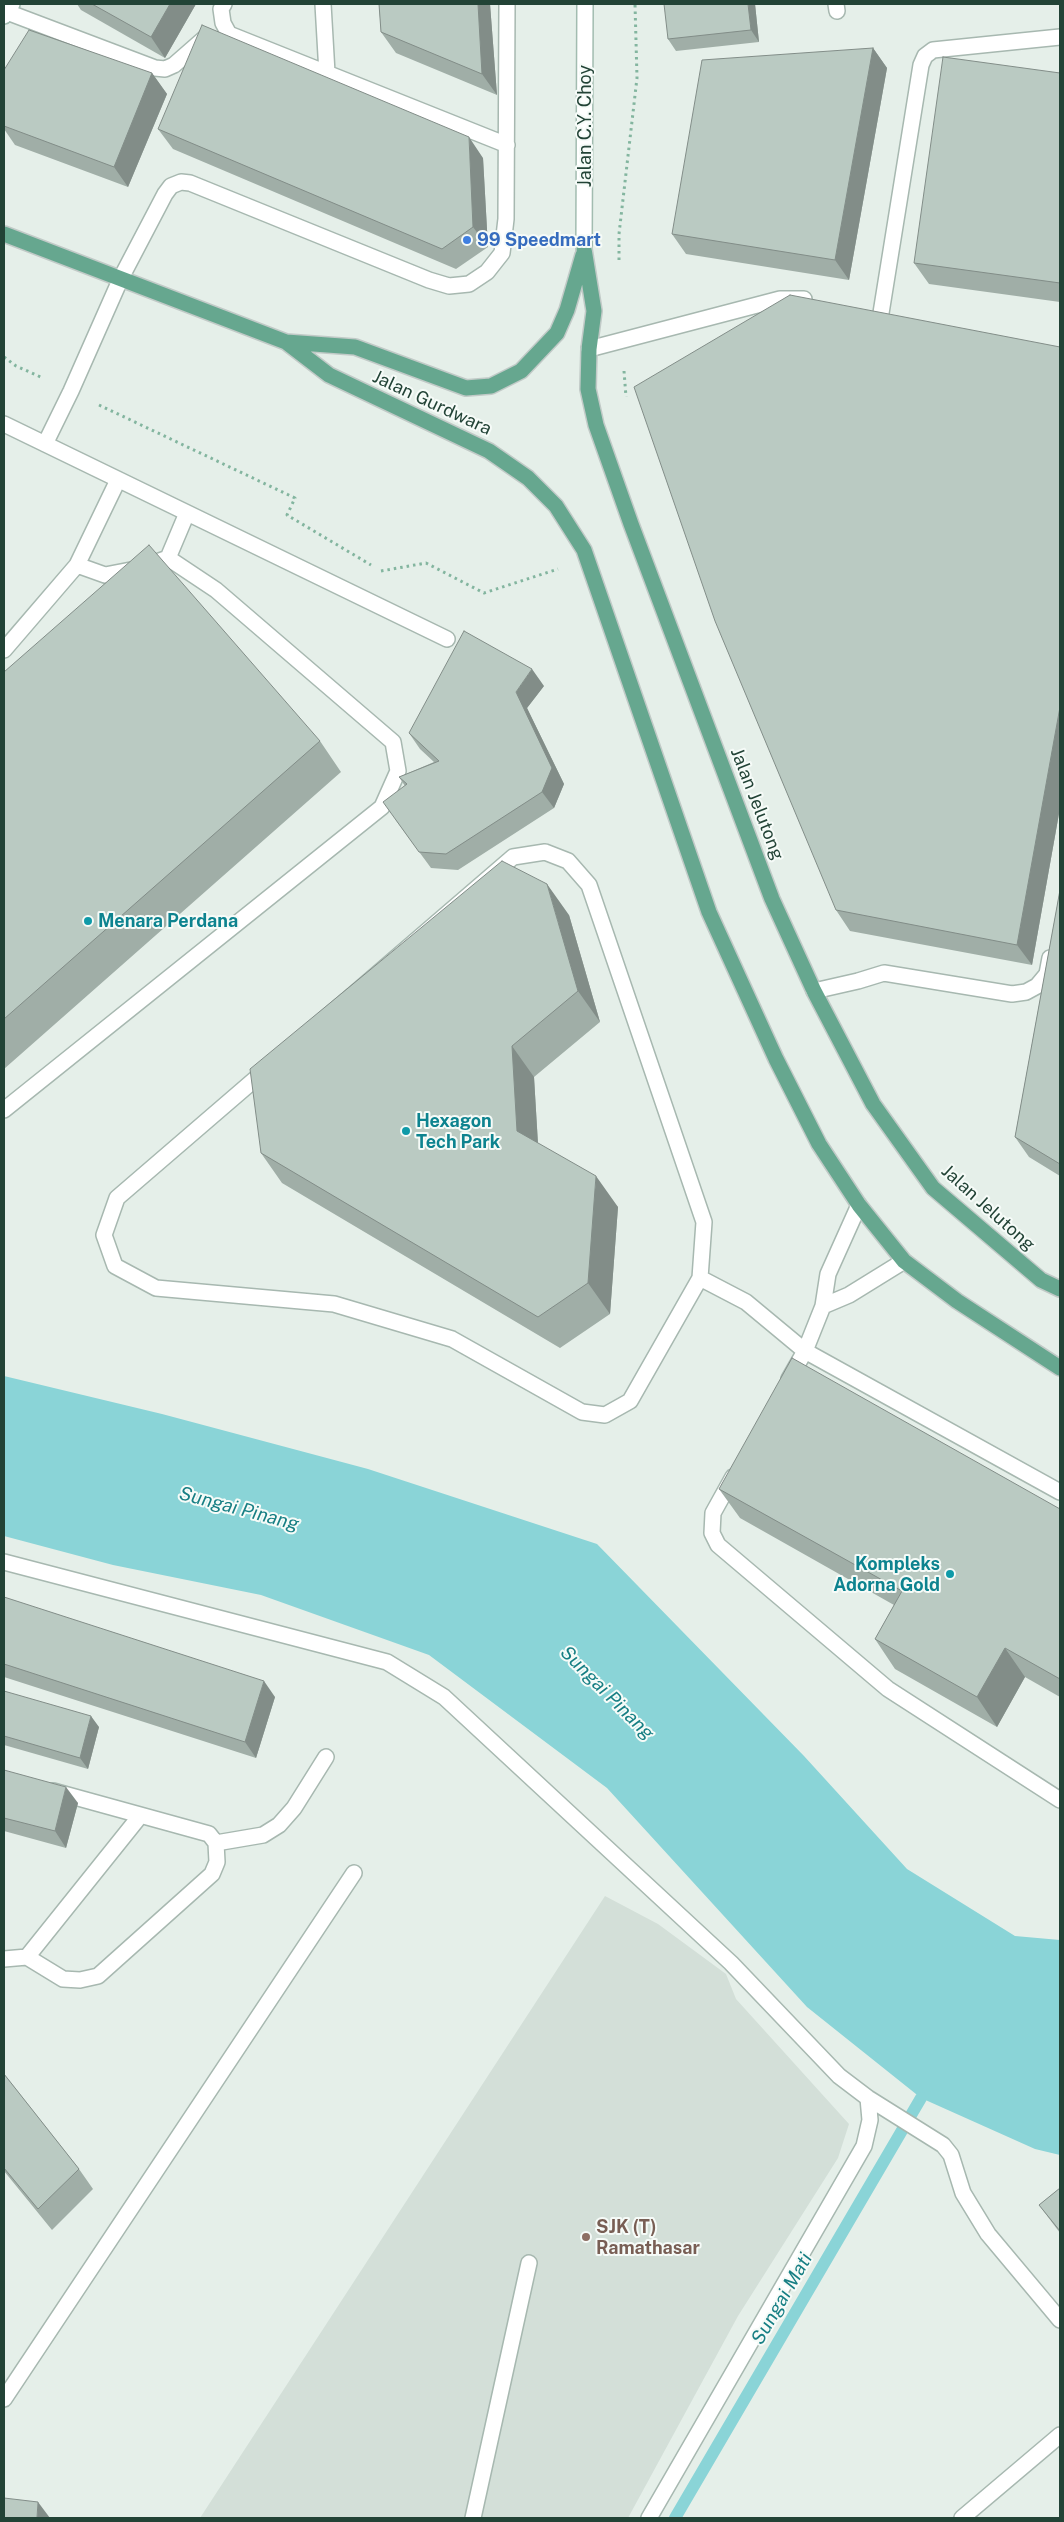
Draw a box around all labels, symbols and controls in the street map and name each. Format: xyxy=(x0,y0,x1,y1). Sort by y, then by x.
street label: Jalan C.Y. Choy xyxy=(574,65,596,187)
place label: 99 Speedmart xyxy=(477,229,601,251)
marker: 99 Speedmart xyxy=(461,234,473,246)
street label: Jalan Gurdwara xyxy=(369,366,495,440)
street label: Jalan Jelutong xyxy=(726,745,788,863)
place label: Menara Perdana xyxy=(98,910,238,932)
marker: Menara Perdana xyxy=(82,915,94,927)
place label: Hexagon Tech Park xyxy=(416,1110,500,1152)
marker: Hexagon Tech Park xyxy=(400,1125,412,1137)
street label: Jalan Jelutong xyxy=(937,1160,1039,1256)
water label: Sungai Pinang xyxy=(177,1482,301,1536)
place label: Kompleks Adorna Gold xyxy=(833,1553,940,1596)
marker: Kompleks Adorna Gold xyxy=(944,1568,956,1580)
water label: Sungai Pinang xyxy=(555,1641,659,1745)
place label: SJK (T) Ramathasar xyxy=(596,2216,700,2258)
marker: SJK (T) Ramathasar xyxy=(580,2231,592,2243)
water label: Sungai Mati xyxy=(747,2249,817,2349)

